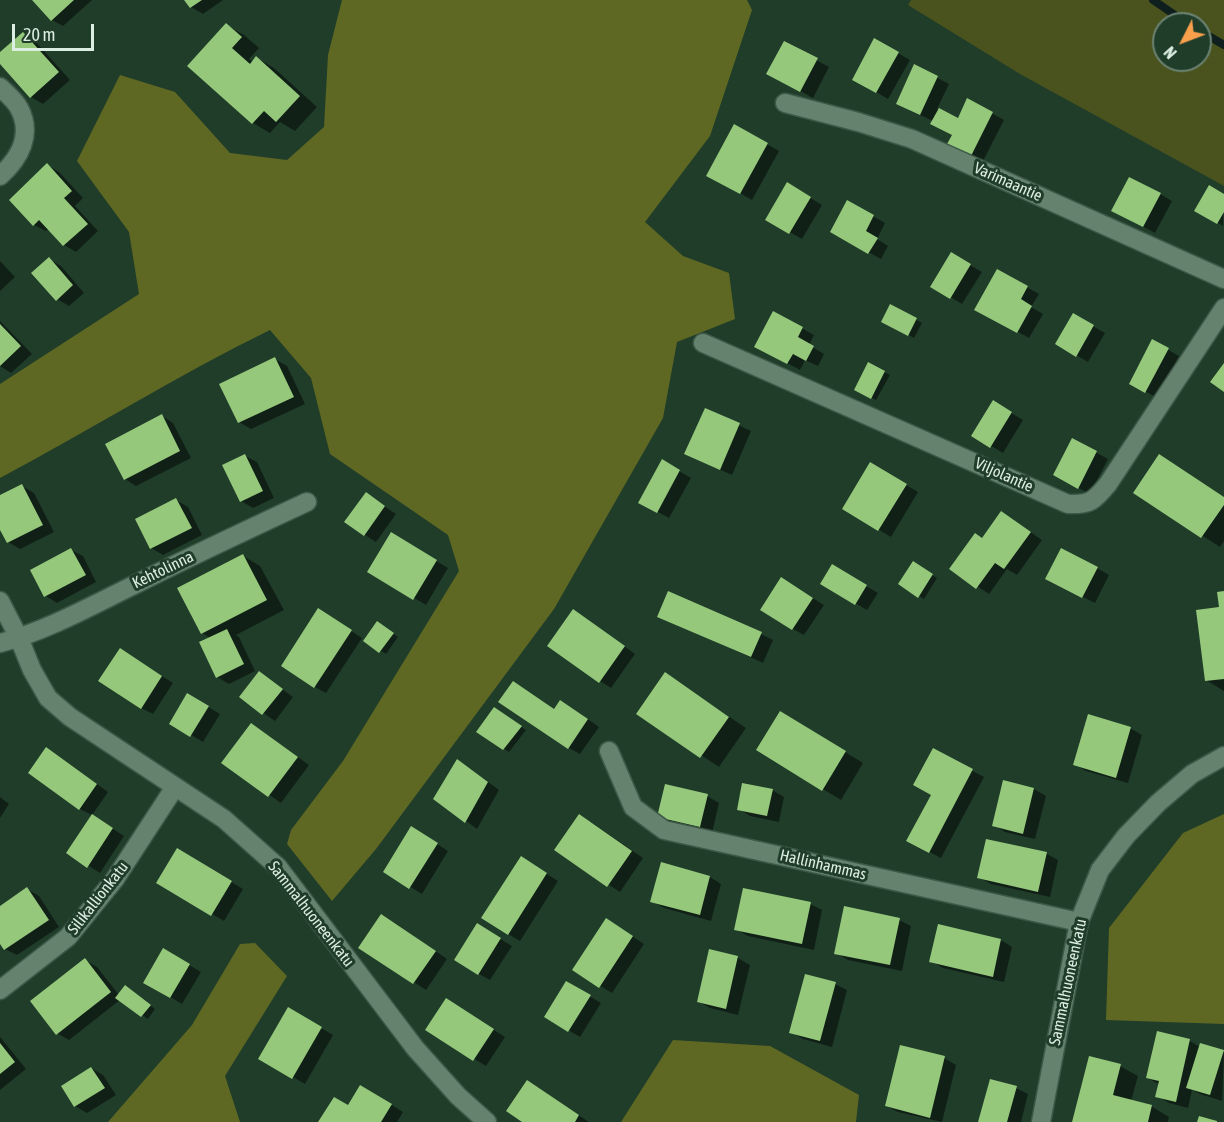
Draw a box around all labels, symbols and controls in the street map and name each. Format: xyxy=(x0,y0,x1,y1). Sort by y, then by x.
scale bar xyxy=(15,12,98,50)
north arrow xyxy=(1152,12,1212,72)
text: 20 m xyxy=(23,24,55,45)
text: N xyxy=(1160,43,1180,62)
street label: Varimaantie xyxy=(971,158,1045,206)
street label: Viljolantie xyxy=(972,454,1036,496)
street label: Kehtolinna xyxy=(129,547,197,593)
street label: Hallinhammas xyxy=(778,846,868,884)
street label: Sammalhuoneenkatu xyxy=(264,857,358,971)
street label: Silikallionkatu xyxy=(64,858,132,938)
street label: Sammalhuoneenkatu xyxy=(1045,917,1091,1047)

